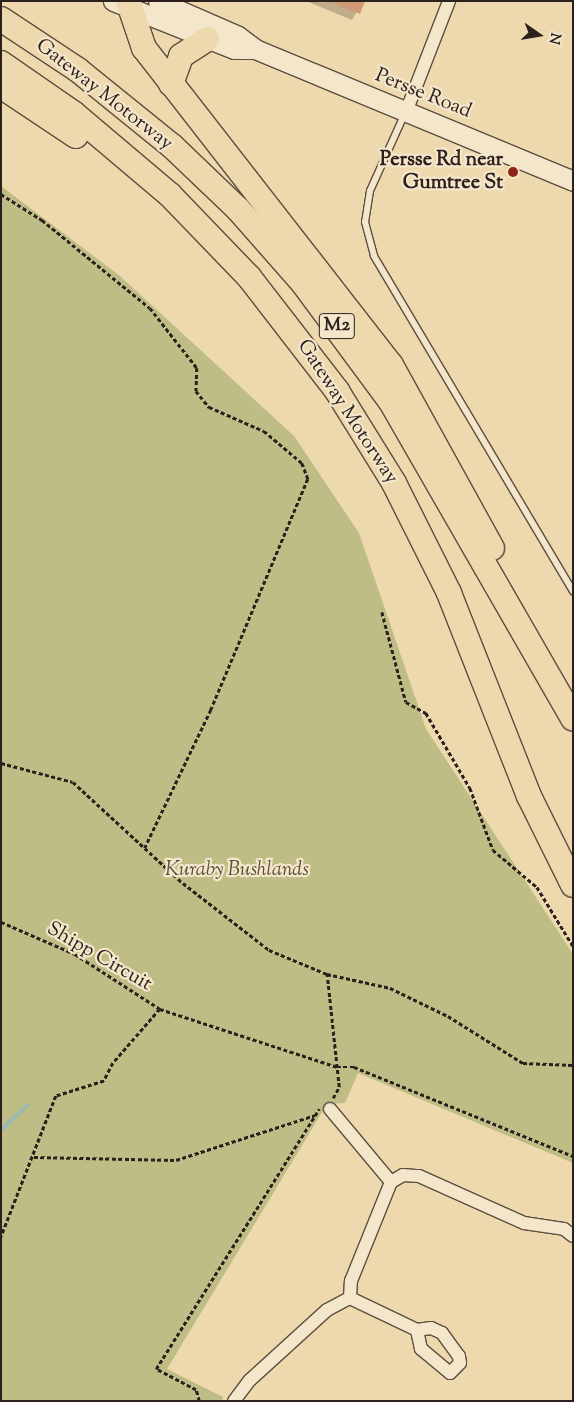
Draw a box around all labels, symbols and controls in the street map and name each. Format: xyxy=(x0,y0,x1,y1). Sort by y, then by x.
north arrow xyxy=(514,10,564,60)
text: N xyxy=(543,31,565,46)
street label: Gateway Motorway xyxy=(31,34,177,156)
street label: Persse Road xyxy=(371,64,475,124)
place label: Persse Rd near Gumtree St xyxy=(380,148,503,195)
marker: Persse Rd near Gumtree St xyxy=(507,166,519,178)
road number: M2 xyxy=(318,310,356,342)
street label: Gateway Motorway xyxy=(291,335,403,489)
park label: Kuraby Bushlands xyxy=(165,858,309,882)
street label: Shipp Circuit xyxy=(42,917,156,997)

